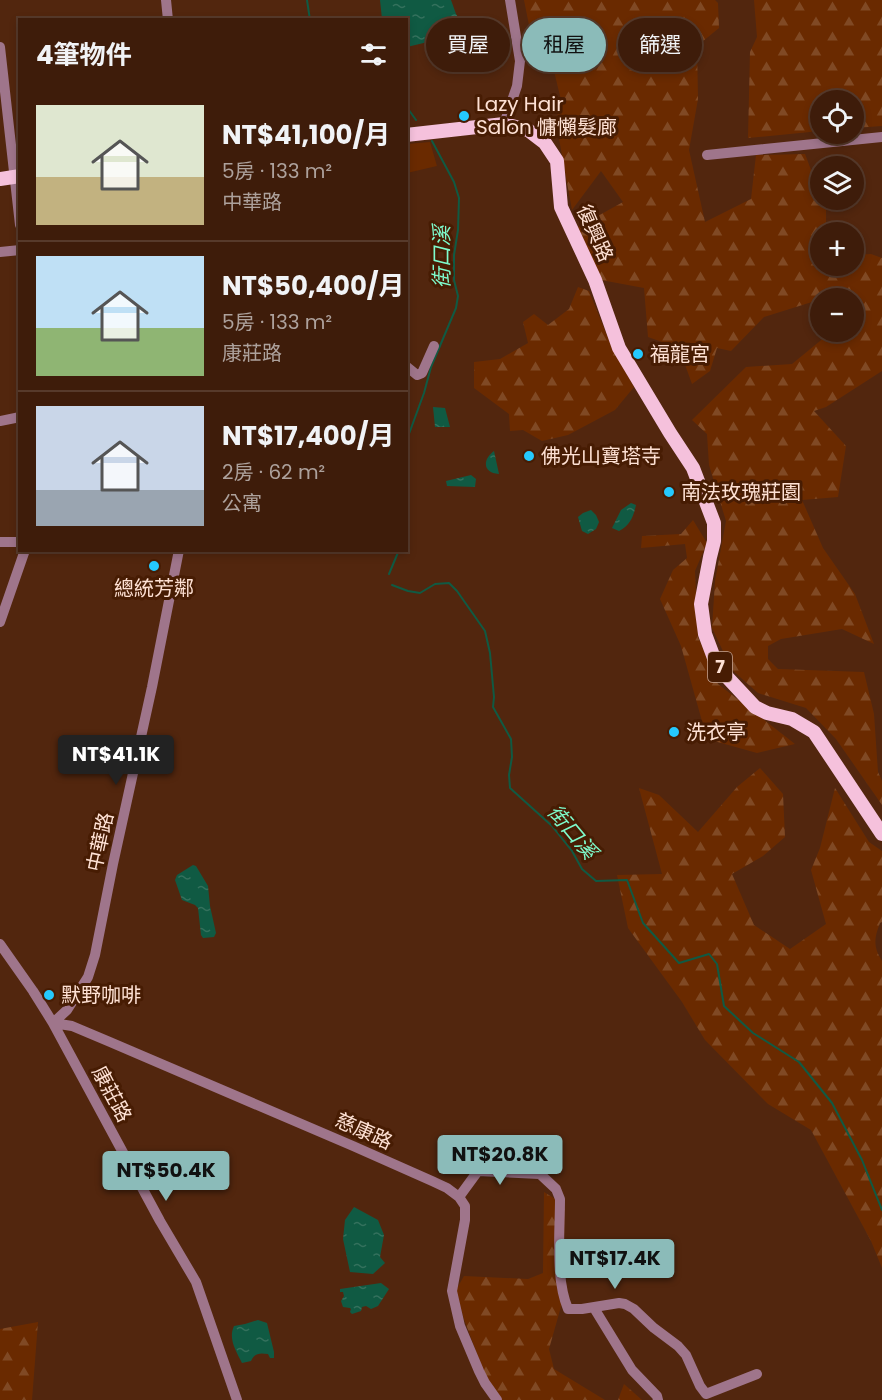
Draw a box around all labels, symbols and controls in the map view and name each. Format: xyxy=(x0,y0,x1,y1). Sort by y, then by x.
chip: 買屋 xyxy=(426,18,510,72)
chip: 租屋 xyxy=(522,18,606,72)
chip: 篩選 xyxy=(618,18,702,72)
text: 4筆物件 xyxy=(36,37,132,73)
icon: filters xyxy=(357,38,390,71)
place label: Lazy Hair Salon 慵懶髮廊 xyxy=(476,90,617,141)
map controls xyxy=(810,90,864,342)
button: locate xyxy=(810,90,864,144)
marker: Lazy Hair Salon 慵懶髮廊 xyxy=(457,109,471,123)
text: NT$41,100/月 xyxy=(222,117,390,153)
icon: home xyxy=(84,129,156,201)
button: layers xyxy=(810,156,864,210)
text: 5房 · 133 m² xyxy=(222,157,332,185)
text: 中華路 xyxy=(222,188,282,216)
street label: 復興路 xyxy=(570,200,620,266)
button: + xyxy=(810,222,864,276)
water label: 街口溪 xyxy=(427,223,456,289)
text: NT$50,400/月 xyxy=(222,268,405,304)
icon: home xyxy=(84,280,156,352)
button: − xyxy=(810,288,864,342)
text: 5房 · 133 m² xyxy=(222,308,332,336)
text: 康莊路 xyxy=(222,339,282,367)
place label: 福龍宮 xyxy=(650,340,710,368)
marker: 福龍宮 xyxy=(631,347,645,361)
text: NT$17,400/月 xyxy=(222,418,394,454)
icon: home xyxy=(84,430,156,502)
place label: 佛光山寶塔寺 xyxy=(541,442,661,470)
marker: 佛光山寶塔寺 xyxy=(522,449,536,463)
text: 2房 · 62 m² xyxy=(222,458,325,486)
place label: 南法玫瑰莊園 xyxy=(681,478,801,506)
marker: 南法玫瑰莊園 xyxy=(662,485,676,499)
text: 公寓 xyxy=(222,489,262,517)
marker: 總統芳鄰 xyxy=(147,559,161,573)
place label: 總統芳鄰 xyxy=(114,574,194,602)
road number: 7 xyxy=(708,652,732,682)
place label: 洗衣亭 xyxy=(686,718,746,746)
marker: 洗衣亭 xyxy=(667,725,681,739)
pin: NT$41.1K xyxy=(54,735,178,786)
text: NT$41.1K xyxy=(72,740,160,768)
water label: 街口溪 xyxy=(541,798,606,867)
street label: 中華路 xyxy=(80,810,120,874)
place label: 默野咖啡 xyxy=(61,981,141,1009)
marker: 默野咖啡 xyxy=(42,988,56,1002)
street label: 康莊路 xyxy=(86,1061,138,1127)
street label: 慈康路 xyxy=(331,1106,397,1156)
pin: NT$20.8K xyxy=(438,1135,562,1186)
text: NT$20.8K xyxy=(451,1140,549,1168)
pin: NT$50.4K xyxy=(104,1151,228,1202)
text: NT$50.4K xyxy=(116,1156,216,1184)
pin: NT$17.4K xyxy=(553,1239,677,1290)
text: NT$17.4K xyxy=(569,1244,661,1272)

